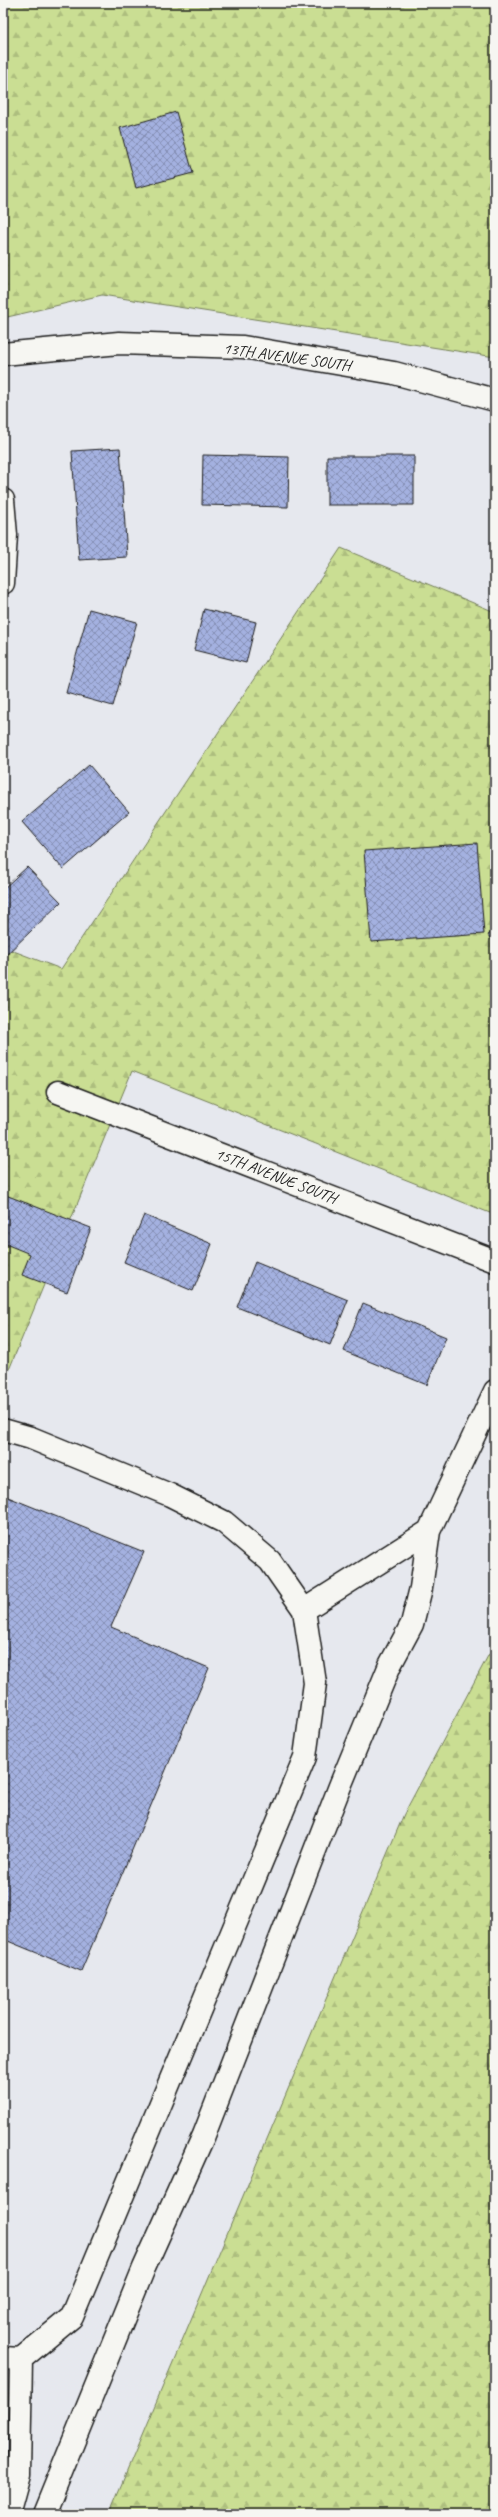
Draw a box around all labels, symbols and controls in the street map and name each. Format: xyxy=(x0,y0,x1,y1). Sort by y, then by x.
street label: 13TH AVENUE SOUTH xyxy=(222,338,355,376)
street label: 15TH AVENUE SOUTH xyxy=(213,1144,342,1209)

